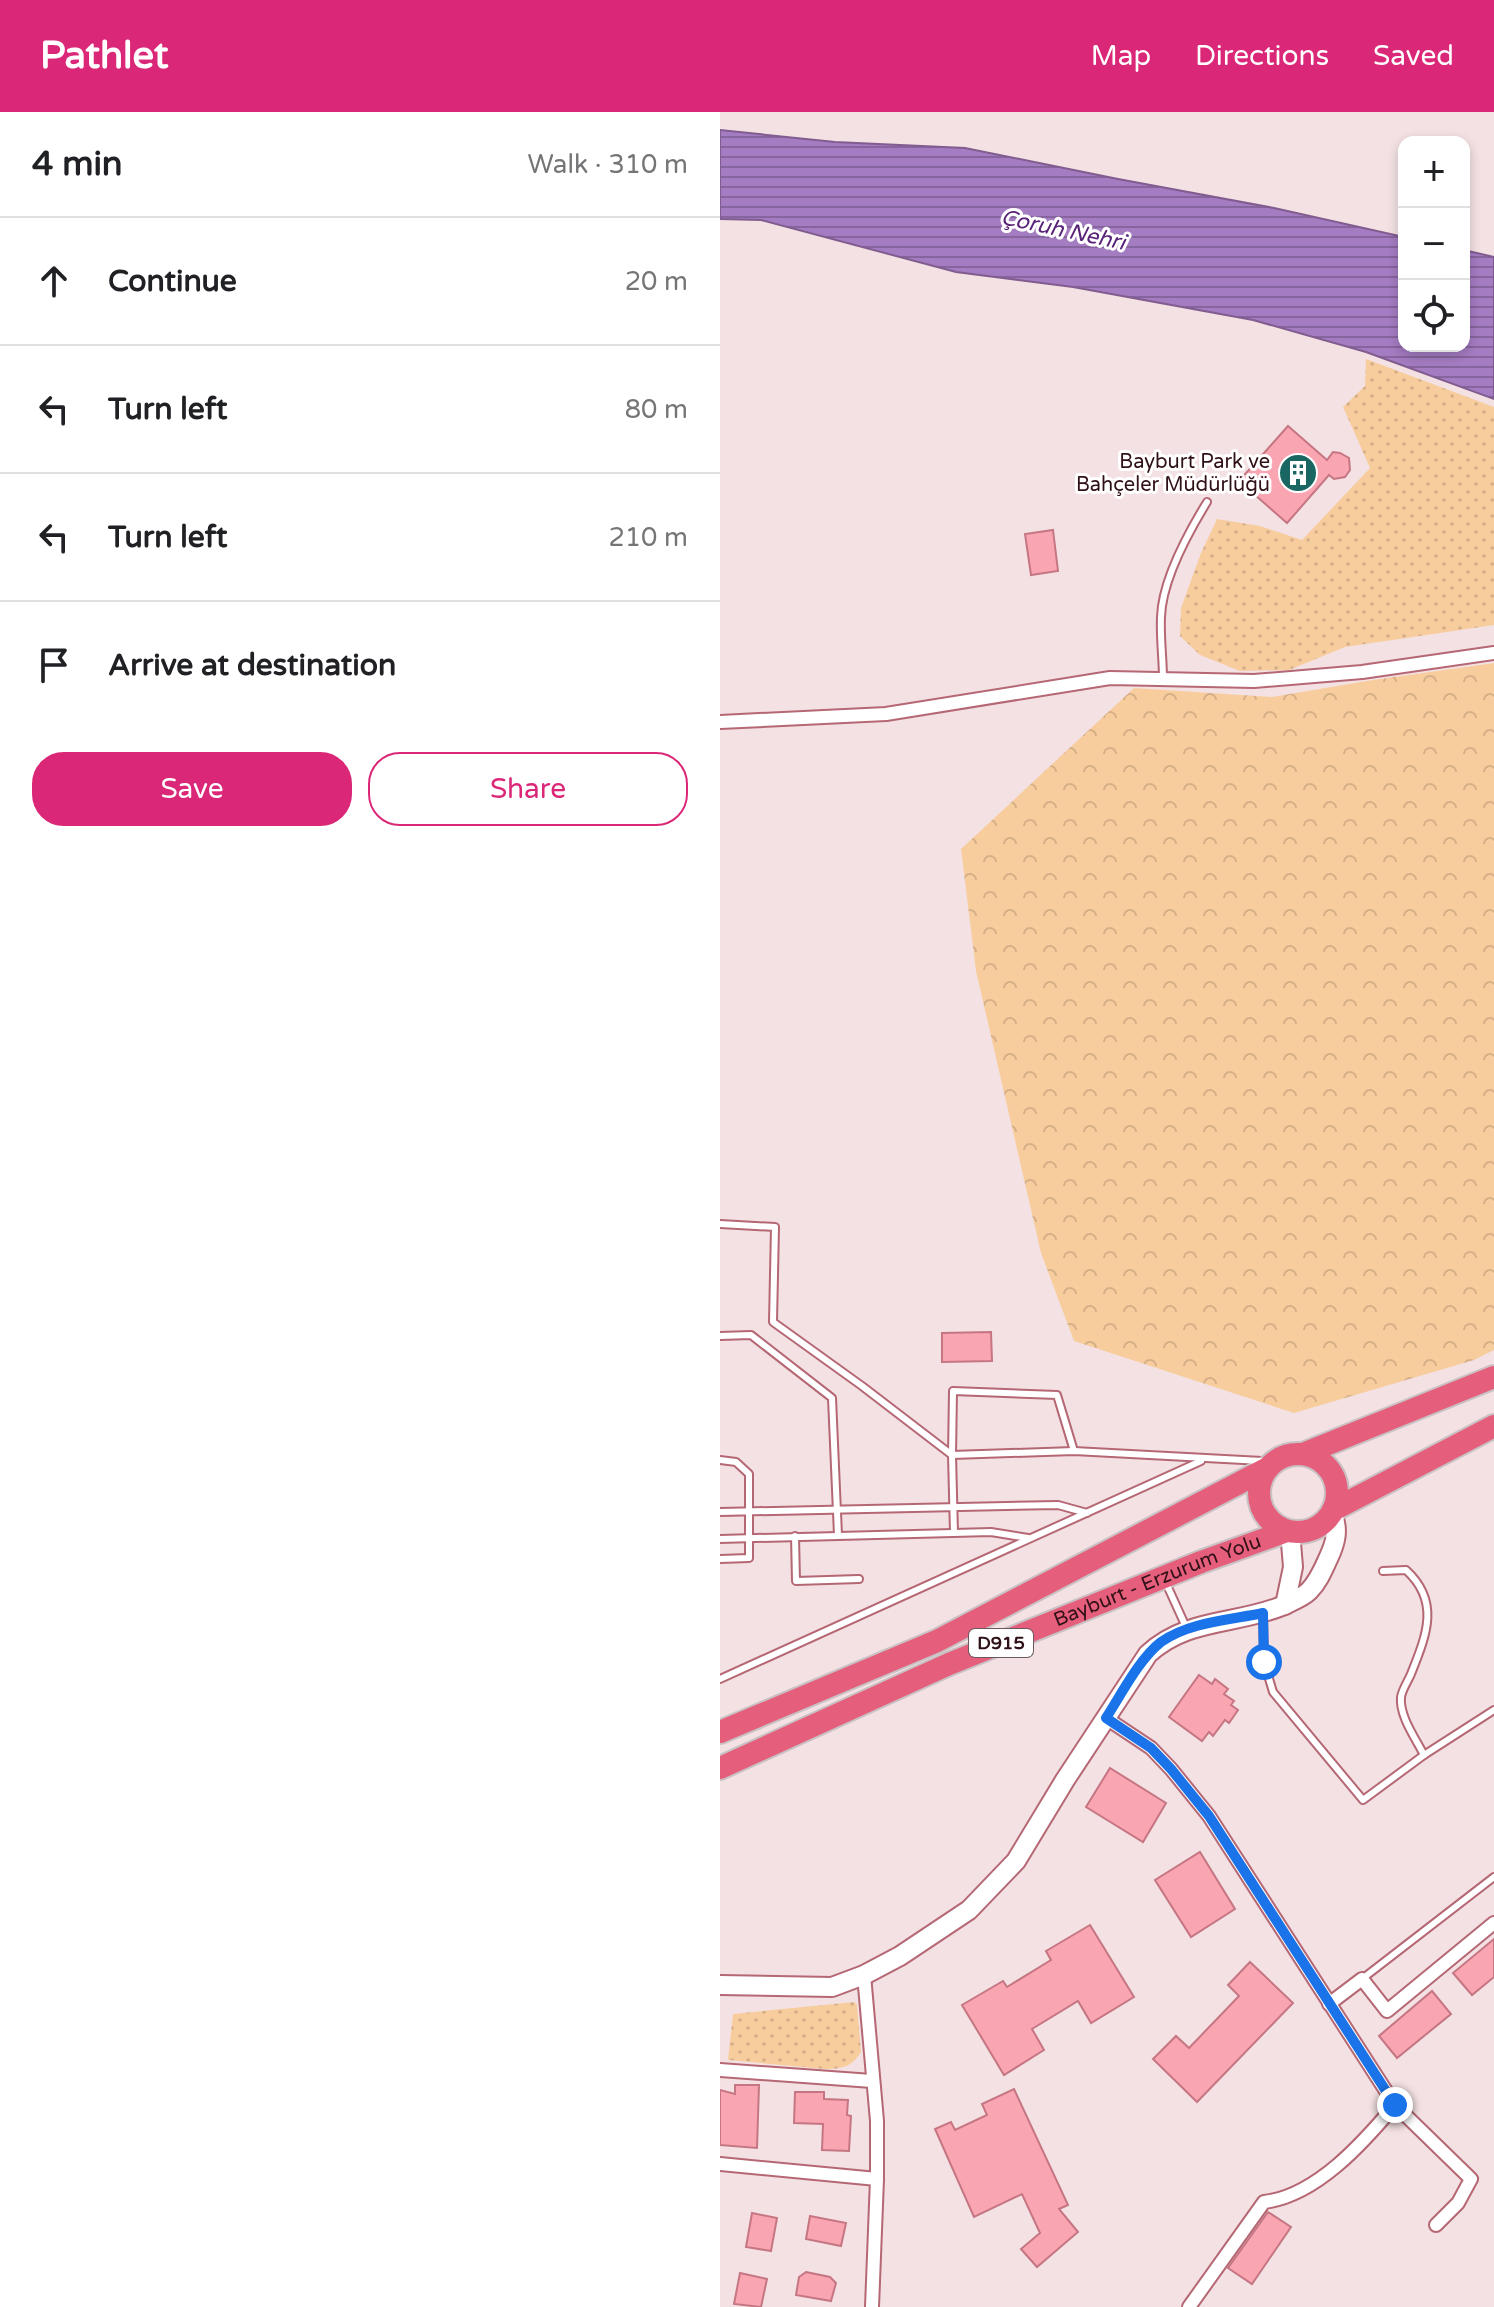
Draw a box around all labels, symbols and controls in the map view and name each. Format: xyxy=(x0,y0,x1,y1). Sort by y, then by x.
text: Pathlet xyxy=(40,33,169,79)
text: Map xyxy=(1091,39,1151,73)
text: Directions xyxy=(1195,39,1329,73)
text: Saved xyxy=(1373,39,1454,73)
map controls xyxy=(1398,136,1470,352)
button: + xyxy=(1398,136,1470,208)
text: 4 min xyxy=(32,144,123,185)
text: Walk · 310 m xyxy=(528,149,688,180)
water label: Çoruh Nehri xyxy=(998,204,1130,256)
button: − xyxy=(1398,208,1470,280)
icon: ahead xyxy=(32,259,76,303)
text: Continue xyxy=(108,263,237,300)
text: 20 m xyxy=(625,266,688,297)
button: locate xyxy=(1398,280,1470,352)
icon: left xyxy=(32,387,76,431)
text: Turn left xyxy=(108,391,227,428)
text: 80 m xyxy=(625,394,688,425)
place label: Bayburt Park ve Bahçeler Müdürlüğü xyxy=(1076,450,1270,497)
building icon: Bayburt Park ve Bahçeler Müdürlüğü xyxy=(1277,452,1319,494)
icon: left xyxy=(32,515,76,559)
text: Turn left xyxy=(108,519,227,556)
text: 210 m xyxy=(608,522,688,553)
icon: arrive xyxy=(32,643,76,687)
text: Arrive at destination xyxy=(108,647,396,684)
button: Save xyxy=(32,752,352,826)
button: Share xyxy=(368,752,688,826)
street label: Bayburt - Erzurum Yolu xyxy=(1050,1529,1264,1632)
road number: D915 xyxy=(969,1629,1033,1657)
route start xyxy=(1246,1644,1282,1680)
route end xyxy=(1377,2087,1413,2123)

